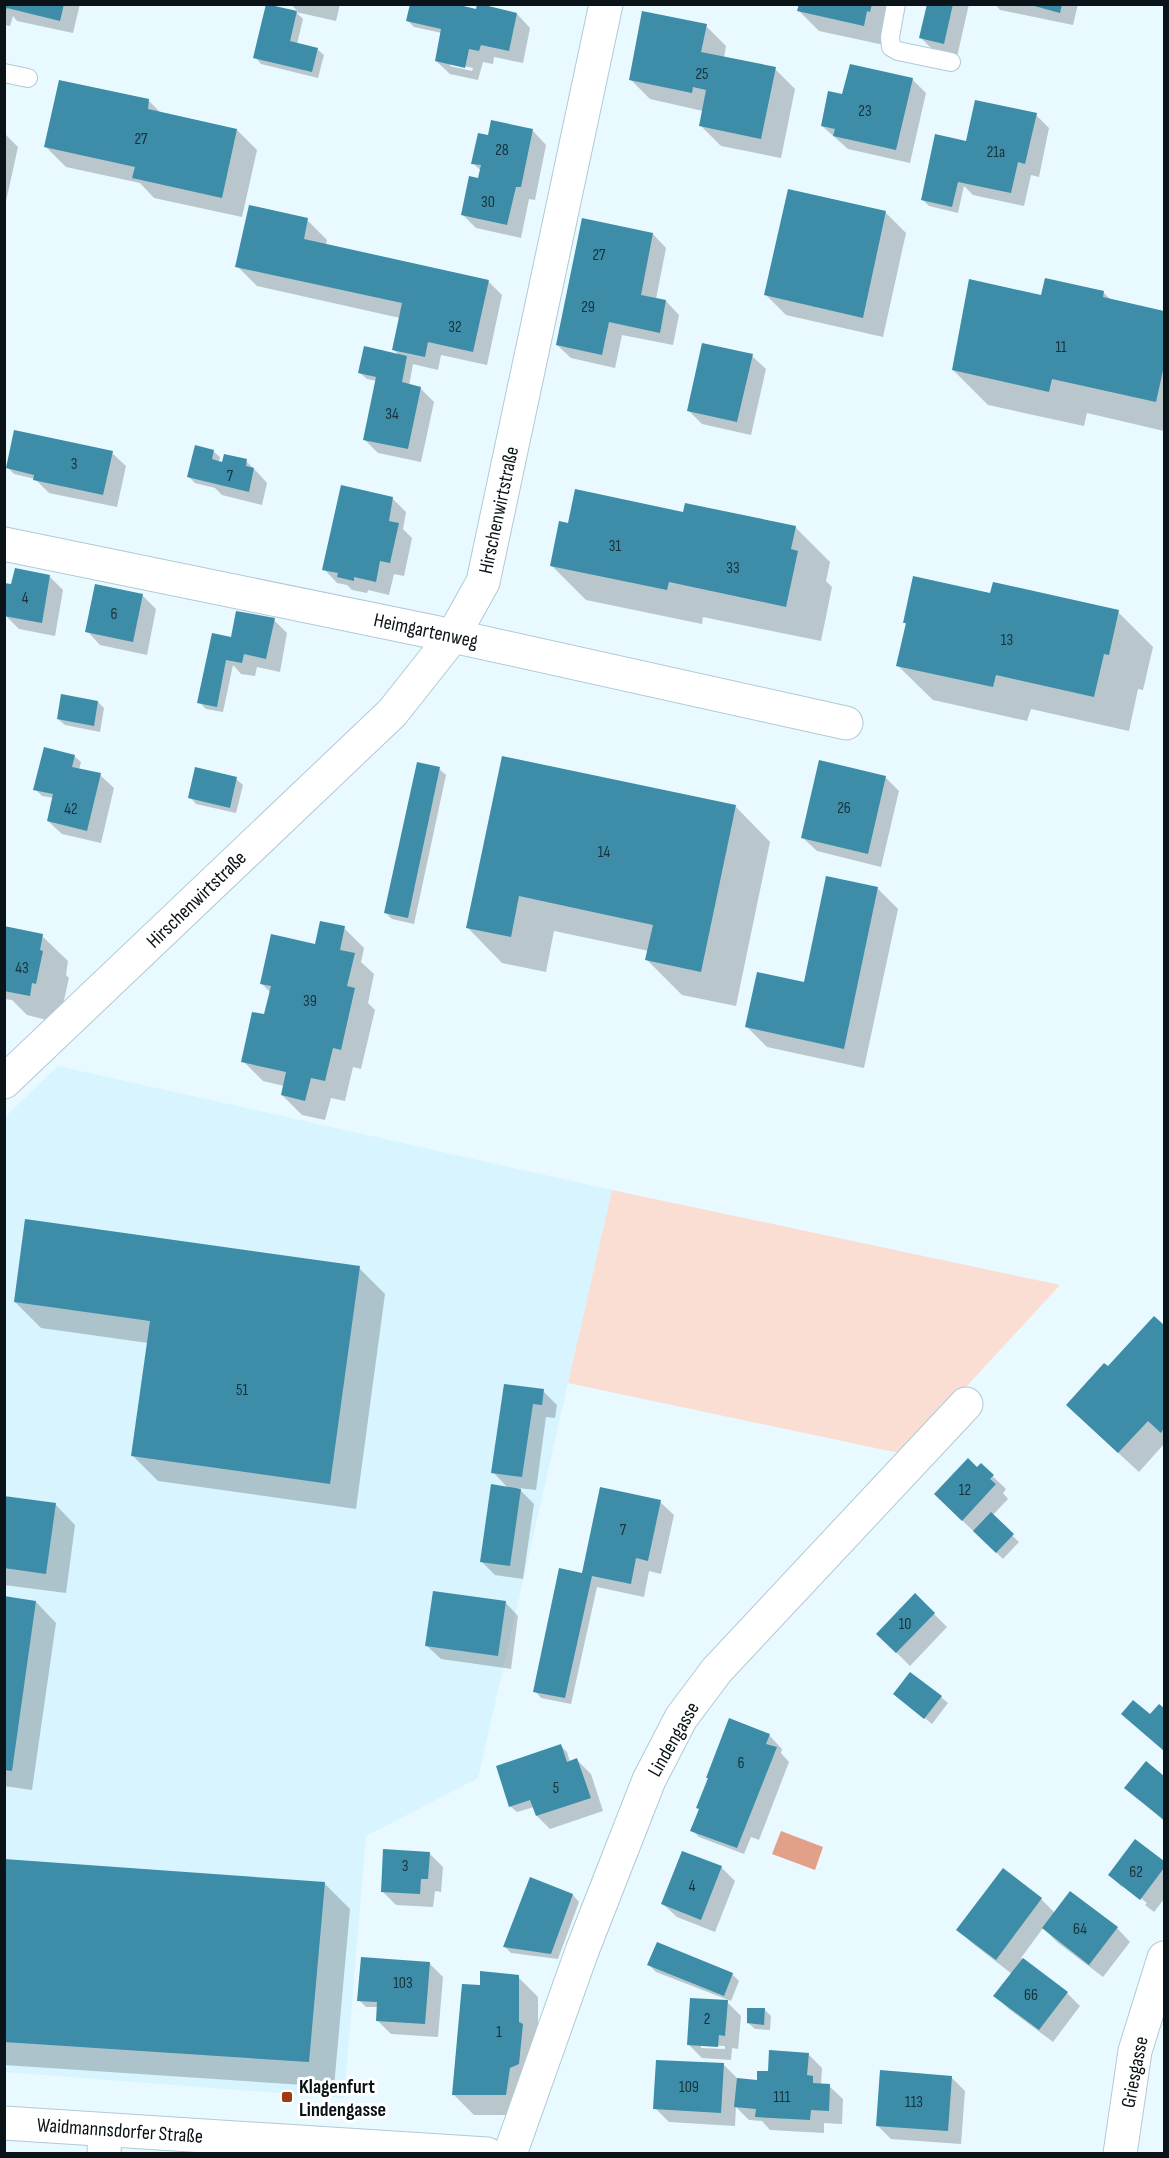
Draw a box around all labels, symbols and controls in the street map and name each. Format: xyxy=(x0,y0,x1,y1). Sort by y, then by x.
house number: 25 xyxy=(695,65,709,84)
house number: 23 xyxy=(858,102,872,121)
house number: 27 xyxy=(134,130,148,149)
house number: 28 xyxy=(495,141,509,160)
house number: 21a xyxy=(987,143,1005,162)
house number: 30 xyxy=(481,193,495,212)
house number: 27 xyxy=(592,246,606,265)
house number: 29 xyxy=(581,298,595,317)
house number: 32 xyxy=(448,318,462,337)
house number: 11 xyxy=(1055,338,1067,357)
house number: 34 xyxy=(385,405,399,424)
street label: Hirschenwirtstraße xyxy=(474,444,524,576)
house number: 3 xyxy=(71,455,77,474)
house number: 7 xyxy=(227,467,234,486)
house number: 31 xyxy=(609,537,622,556)
house number: 33 xyxy=(726,559,740,578)
house number: 4 xyxy=(22,589,29,608)
house number: 6 xyxy=(110,605,118,624)
street label: Heimgartenweg xyxy=(372,608,480,654)
house number: 13 xyxy=(1001,631,1013,650)
house number: 26 xyxy=(837,799,851,818)
house number: 42 xyxy=(64,800,78,819)
house number: 14 xyxy=(598,843,610,862)
street label: Hirschenwirtstraße xyxy=(142,846,252,953)
house number: 43 xyxy=(15,959,29,978)
house number: 39 xyxy=(303,992,317,1011)
house number: 51 xyxy=(236,1381,248,1400)
house number: 12 xyxy=(959,1481,971,1500)
house number: 7 xyxy=(620,1521,627,1540)
house number: 10 xyxy=(899,1615,911,1634)
street label: Lindengasse xyxy=(643,1698,705,1781)
house number: 6 xyxy=(737,1754,745,1773)
house number: 5 xyxy=(553,1779,559,1798)
house number: 3 xyxy=(402,1857,408,1876)
house number: 62 xyxy=(1129,1863,1143,1882)
house number: 4 xyxy=(689,1877,696,1896)
house number: 64 xyxy=(1073,1920,1087,1939)
house number: 103 xyxy=(393,1974,413,1993)
house number: 66 xyxy=(1024,1986,1038,2005)
house number: 2 xyxy=(704,2010,710,2029)
house number: 1 xyxy=(496,2023,502,2042)
street label: Griesgasse xyxy=(1116,2034,1154,2110)
place label: Klagenfurt Lindengasse xyxy=(299,2075,386,2122)
house number: 109 xyxy=(679,2078,699,2097)
house number: 111 xyxy=(774,2088,791,2107)
marker: Klagenfurt Lindengasse xyxy=(280,2090,294,2104)
house number: 113 xyxy=(905,2093,923,2112)
street label: Waidmannsdorfer Straße xyxy=(36,2113,204,2149)

